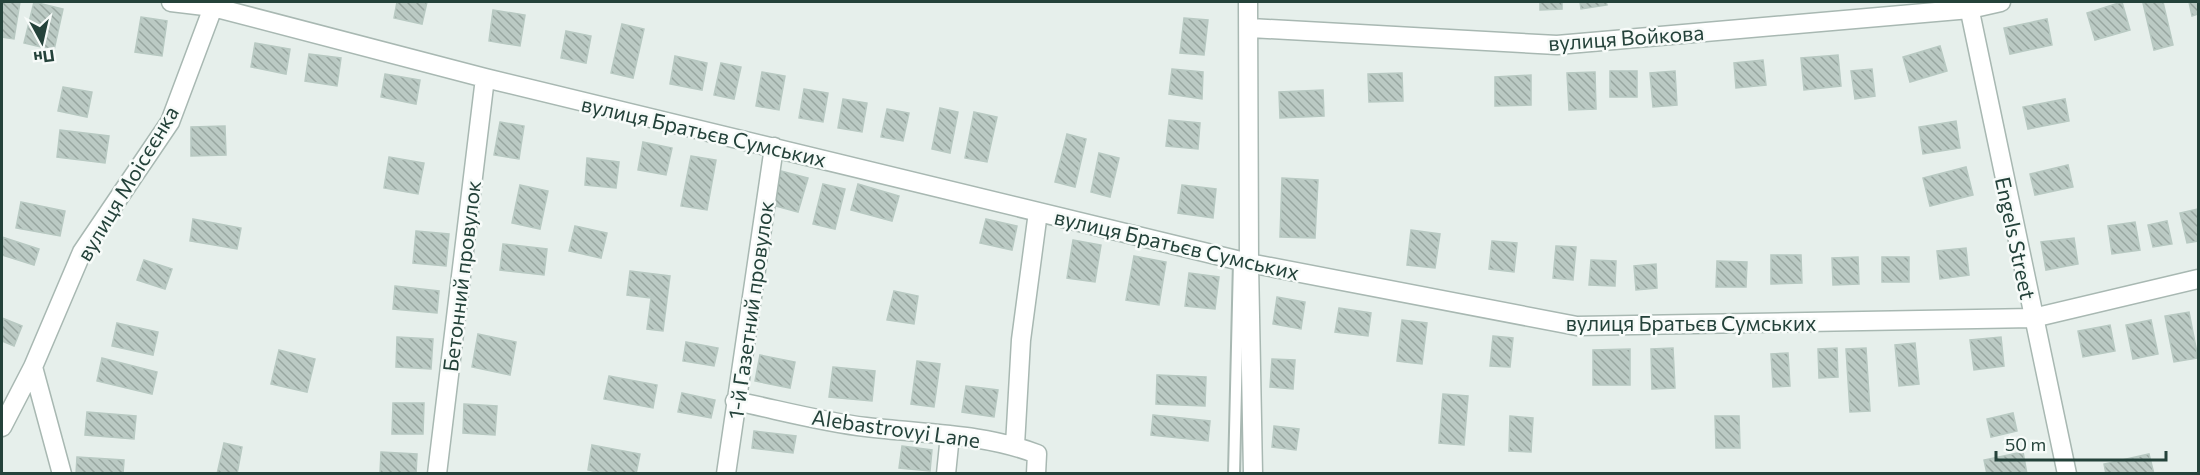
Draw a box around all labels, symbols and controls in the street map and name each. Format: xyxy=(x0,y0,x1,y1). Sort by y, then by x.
north arrow xyxy=(12,12,72,72)
street label: вулиця Войкова xyxy=(1547,19,1705,55)
text: Пн xyxy=(32,46,56,68)
street label: вулиця Братьєв Сумських xyxy=(579,91,829,171)
street label: вулиця Моісєєнка xyxy=(71,101,183,265)
street label: Engels Street xyxy=(1991,174,2041,302)
street label: Бетонний провулок xyxy=(437,179,485,373)
street label: 1-й Газетний провулок xyxy=(722,199,778,421)
street label: вулиця Братьєв Сумських xyxy=(1052,204,1302,284)
street label: вулиця Братьєв Сумських xyxy=(1566,310,1816,335)
street label: Alebastrovyi Lane xyxy=(810,404,982,452)
scale bar xyxy=(1996,424,2166,462)
text: 50 m xyxy=(2005,433,2046,455)

